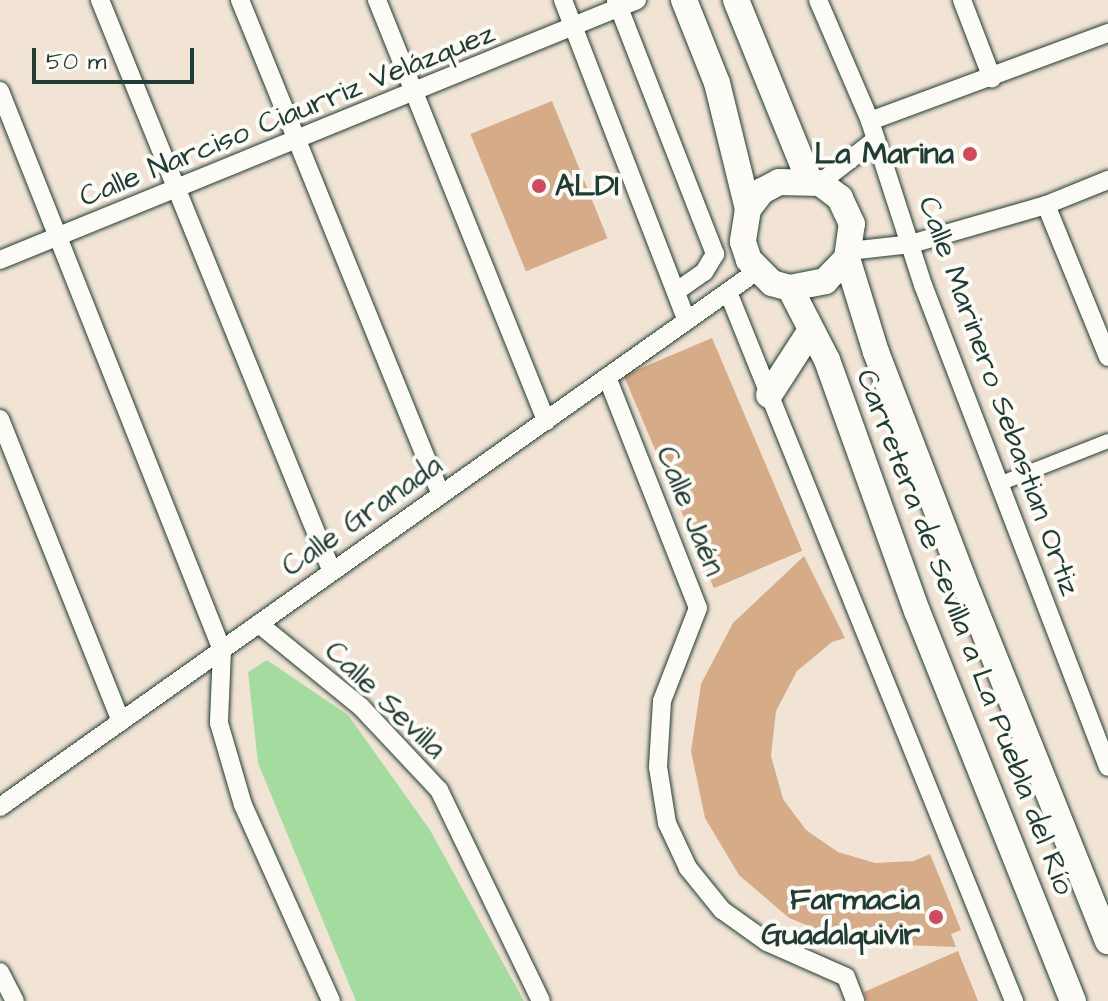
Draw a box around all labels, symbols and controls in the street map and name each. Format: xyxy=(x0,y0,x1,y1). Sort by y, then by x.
street label: Calle Narciso Ciaurriz Velázquez xyxy=(74,15,500,215)
scale bar xyxy=(36,32,198,82)
text: 50 m xyxy=(46,45,106,79)
place label: La Marina xyxy=(815,136,954,172)
marker: La Marina xyxy=(961,145,979,163)
place label: ALDI xyxy=(555,168,619,204)
marker: ALDI xyxy=(530,177,548,195)
street label: Calle Marinero Sebastian Ortiz xyxy=(910,192,1088,600)
street label: Carretera de Sevilla a La Puebla del Río xyxy=(848,364,1082,900)
street label: Calle Jaén xyxy=(648,441,732,581)
street label: Calle Granada xyxy=(275,447,449,585)
street label: Calle Sevilla xyxy=(317,633,453,767)
place label: Farmacia Guadalquivir xyxy=(762,882,920,952)
marker: Farmacia Guadalquivir xyxy=(927,908,945,926)

